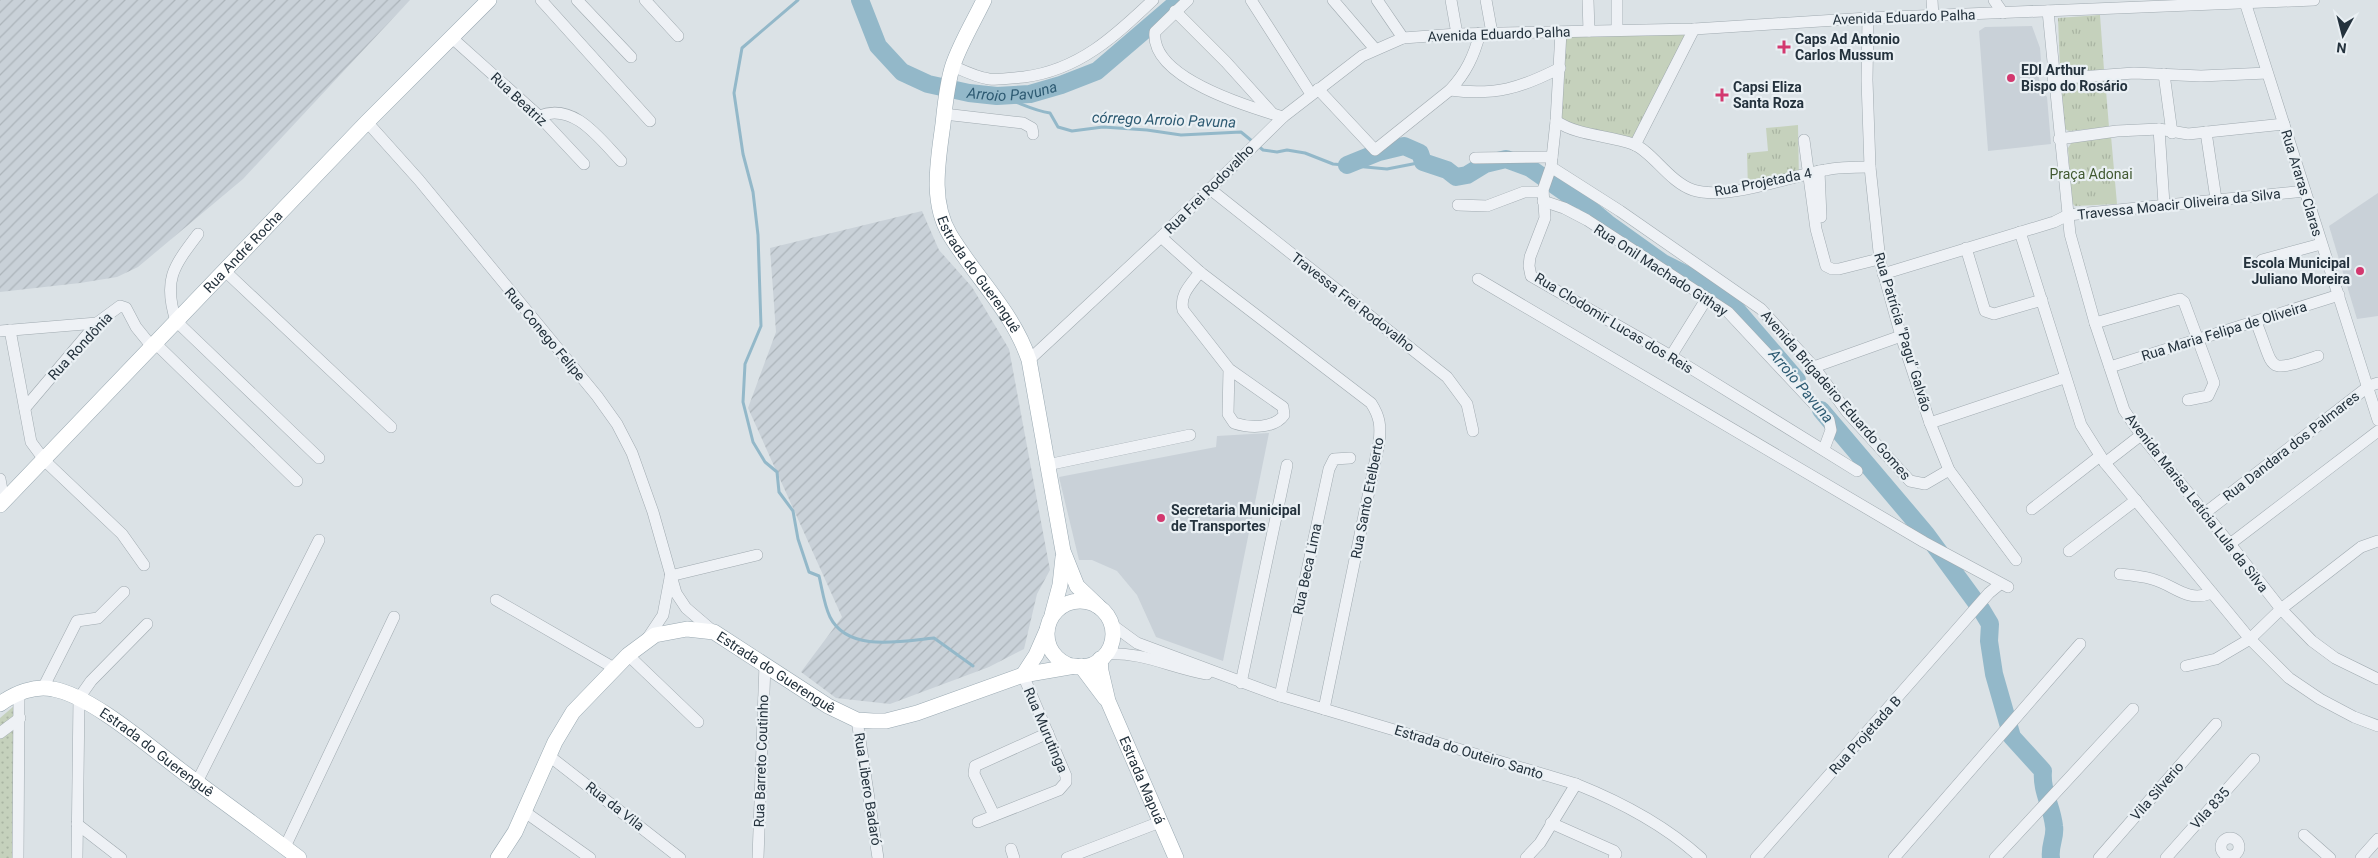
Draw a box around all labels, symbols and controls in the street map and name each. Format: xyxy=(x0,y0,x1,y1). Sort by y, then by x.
street label: Avenida Eduardo Palha xyxy=(1832,7,1976,27)
north arrow xyxy=(2318,10,2368,60)
street label: Avenida Eduardo Palha xyxy=(1427,24,1571,44)
place label: Caps Ad Antonio Carlos Mussum xyxy=(1795,31,1900,63)
text: N xyxy=(2336,39,2347,56)
marker: Caps Ad Antonio Carlos Mussum xyxy=(1777,40,1791,54)
place label: EDI Arthur Bispo do Rosário xyxy=(2021,62,2128,94)
street label: Rua Beatriz xyxy=(488,69,550,129)
marker: EDI Arthur Bispo do Rosário xyxy=(2005,72,2017,84)
water label: Arroio Pavuna xyxy=(965,78,1059,105)
place label: Capsi Eliza Santa Roza xyxy=(1733,79,1805,111)
marker: Capsi Eliza Santa Roza xyxy=(1715,88,1729,102)
water label: córrego Arroio Pavuna xyxy=(1092,108,1237,132)
street label: Rua Araras Claras xyxy=(2278,128,2326,238)
street label: Rua Frei Rodovalho xyxy=(1161,141,1257,237)
street label: Rua Projetada 4 xyxy=(1713,165,1813,199)
park label: Praça Adonai xyxy=(2049,166,2133,182)
street label: Travessa Moacir Oliveira da Silva xyxy=(2077,185,2281,223)
street label: Rua André Rocha xyxy=(200,207,286,296)
street label: Estrada do Guerenguê xyxy=(934,214,1024,335)
street label: Rua Onil Machado Githay xyxy=(1591,221,1731,319)
street label: Travessa Frei Rodovalho xyxy=(1288,249,1418,355)
street label: Rua Patrícia "Pagu" Galvão xyxy=(1871,250,1935,414)
place label: Escola Municipal Juliano Moreira xyxy=(2243,255,2351,287)
marker: Escola Municipal Juliano Moreira xyxy=(2354,265,2366,277)
street label: Rua Clodomir Lucas dos Reis xyxy=(1532,269,1696,377)
street label: Rua Conego Felipe xyxy=(502,284,588,384)
street label: Rua Maria Felipa de Oliveira xyxy=(2139,298,2309,364)
street label: Avenida Brigadeiro Eduardo Gomes xyxy=(1758,307,1914,483)
street label: Rua Rondônia xyxy=(45,309,115,383)
water label: Arroio Pavuna xyxy=(1764,345,1837,427)
street label: Rua Dandara dos Palmares xyxy=(2220,388,2362,504)
street label: Avenida Marisa Letícia Lula da Silva xyxy=(2122,411,2272,595)
street label: Rua Santo Etelberto xyxy=(1347,436,1387,560)
place label: Secretaria Municipal de Transportes xyxy=(1171,502,1301,534)
marker: Secretaria Municipal de Transportes xyxy=(1155,512,1167,524)
street label: Rua Beca Lima xyxy=(1290,522,1324,616)
street label: Estrada do Guerenguê xyxy=(714,628,838,716)
street label: Rua Murutinga xyxy=(1021,685,1071,775)
street label: Rua Projetada B xyxy=(1826,693,1904,777)
street label: Rua Barreto Coutinho xyxy=(751,694,771,828)
street label: Estrada do Guerenguê xyxy=(97,704,217,800)
street label: Estrada do Outeiro Santo xyxy=(1393,722,1546,782)
street label: Rua Libero Badaró xyxy=(851,731,885,847)
street label: Estrada Mapuá xyxy=(1116,734,1168,826)
street label: Vila Silverio xyxy=(2127,759,2187,823)
street label: Rua da Vila xyxy=(583,778,647,834)
street label: Vila 835 xyxy=(2187,784,2233,832)

